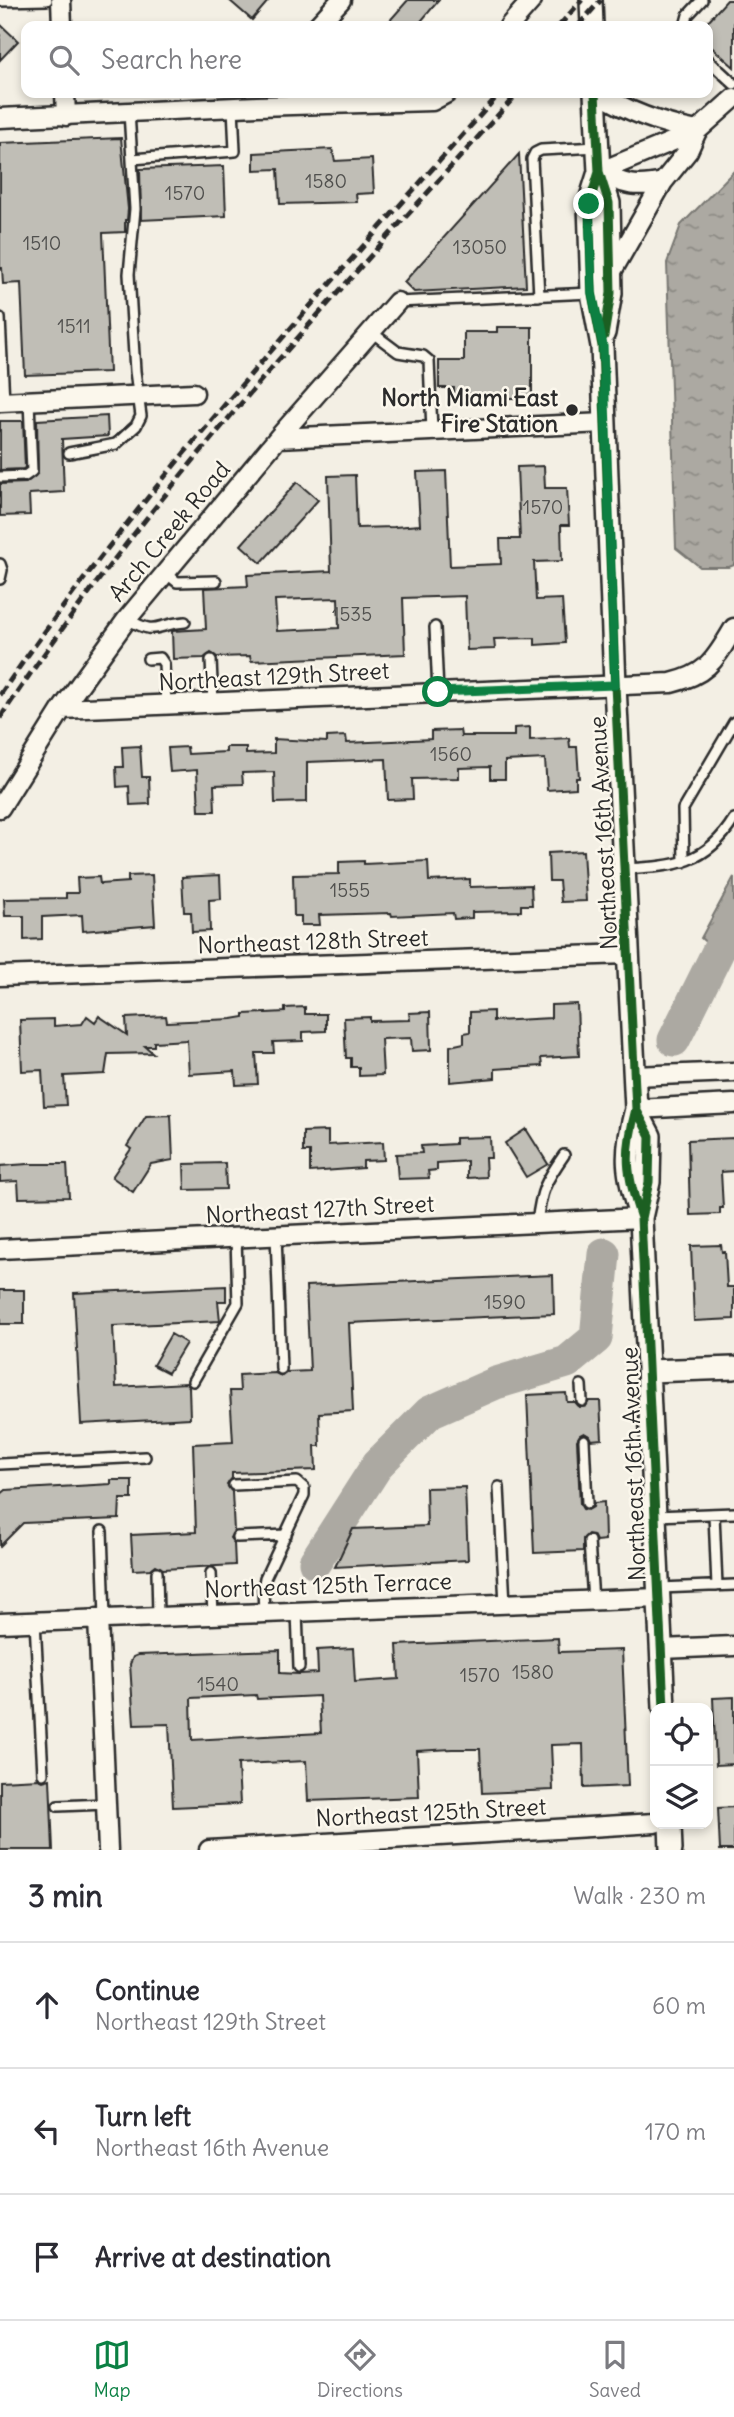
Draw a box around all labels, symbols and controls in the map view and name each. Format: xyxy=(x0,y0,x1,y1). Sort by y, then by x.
search box xyxy=(21,21,713,98)
icon: search xyxy=(45,41,83,79)
text: Search here xyxy=(101,43,242,76)
house number: 1580 xyxy=(305,169,347,193)
house number: 1570 xyxy=(165,181,205,205)
route end xyxy=(573,188,604,219)
house number: 1510 xyxy=(23,231,61,255)
house number: 13050 xyxy=(453,235,507,259)
house number: 1511 xyxy=(57,314,91,338)
place label: North Miami East Fire Station xyxy=(381,383,558,438)
marker: North Miami East Fire Station xyxy=(564,402,580,418)
street label: Arch Creek Road xyxy=(102,455,236,607)
house number: 1570 xyxy=(523,495,563,519)
house number: 1535 xyxy=(332,602,372,626)
street label: Northeast 129th Street xyxy=(158,655,390,697)
route start xyxy=(422,676,453,707)
street label: Northeast 16th Avenue xyxy=(582,715,624,951)
house number: 1560 xyxy=(430,742,472,766)
house number: 1555 xyxy=(330,878,370,902)
street label: Northeast 128th Street xyxy=(197,922,429,960)
street label: Northeast 127th Street xyxy=(205,1189,435,1229)
house number: 1590 xyxy=(484,1290,526,1314)
street label: Northeast 16th Avenue xyxy=(614,1346,652,1582)
street label: Northeast 125th Terrace xyxy=(204,1566,452,1604)
house number: 1580 xyxy=(512,1660,554,1684)
house number: 1570 xyxy=(460,1663,500,1687)
house number: 1540 xyxy=(197,1672,239,1696)
map controls xyxy=(650,1703,713,1829)
button: locate xyxy=(650,1703,713,1766)
button: layers xyxy=(650,1766,713,1829)
street label: Northeast 125th Street xyxy=(315,1791,547,1833)
text: 3 min xyxy=(28,1877,103,1915)
text: Walk · 230 m xyxy=(573,1881,706,1910)
text: Continue xyxy=(95,1974,200,2007)
icon: ahead xyxy=(28,1986,66,2024)
text: 60 m xyxy=(652,1991,706,2020)
text: Northeast 129th Street xyxy=(95,2007,326,2036)
text: Turn left xyxy=(95,2100,191,2133)
icon: left xyxy=(28,2112,66,2150)
text: 170 m xyxy=(645,2117,706,2146)
text: Northeast 16th Avenue xyxy=(95,2133,329,2162)
icon: arrive xyxy=(28,2238,66,2276)
text: Arrive at destination xyxy=(95,2241,331,2274)
tab: Map xyxy=(93,2336,131,2402)
tab: Directions xyxy=(317,2336,403,2402)
tab: Saved xyxy=(589,2336,641,2402)

